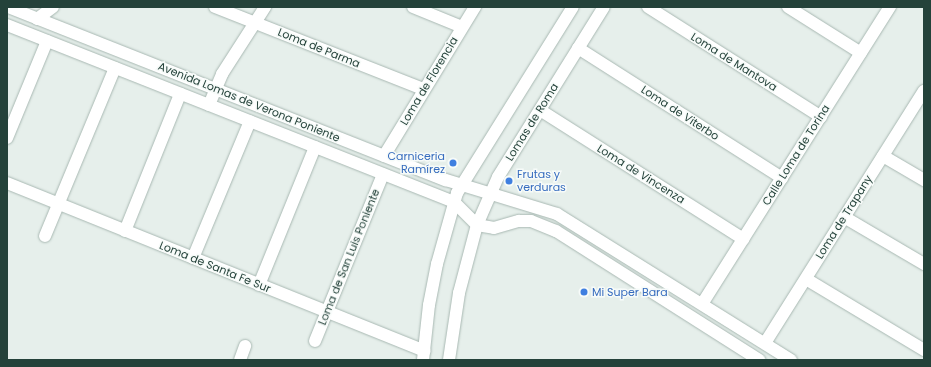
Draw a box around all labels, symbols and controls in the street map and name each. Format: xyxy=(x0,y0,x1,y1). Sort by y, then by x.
street label: Loma de Parma xyxy=(276,26,362,70)
street label: Loma de Mantova xyxy=(688,30,780,94)
street label: Loma de Florencia xyxy=(397,34,461,128)
street label: Avenida Lomas de Verona Poniente xyxy=(156,59,342,145)
street label: Lomas de Roma xyxy=(503,81,561,163)
street label: Loma de Viterbo xyxy=(639,83,721,143)
street label: Calle Loma de Torina xyxy=(760,102,832,208)
street label: Loma de Vincenza xyxy=(595,142,687,206)
place label: Carniceria Ramírez xyxy=(387,150,445,176)
marker: Carniceria Ramírez xyxy=(448,158,458,168)
place label: Frutas y verduras xyxy=(517,168,566,194)
street label: Loma de Trapany xyxy=(813,173,875,261)
marker: Frutas y verduras xyxy=(504,176,514,186)
street label: Loma de San Luis Poniente xyxy=(316,187,382,327)
street label: Loma de Santa Fe Sur xyxy=(157,239,273,295)
place label: Mi Super Bara xyxy=(592,285,668,299)
marker: Mi Super Bara xyxy=(579,287,589,297)

